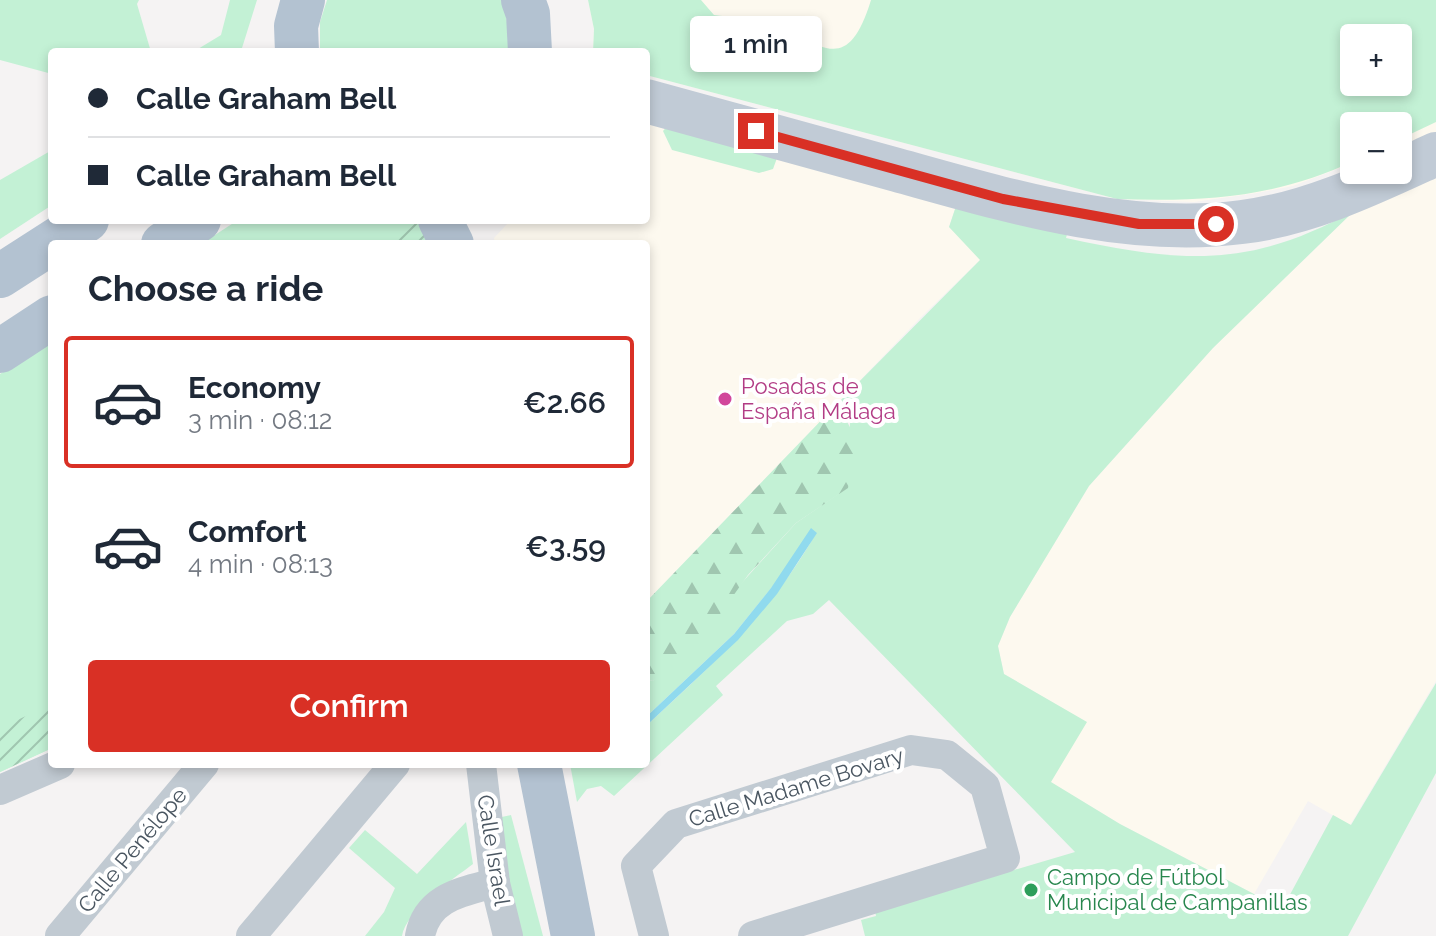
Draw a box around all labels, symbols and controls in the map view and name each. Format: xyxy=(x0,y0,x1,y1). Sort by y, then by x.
callout: 1 min xyxy=(690,15,822,71)
map controls xyxy=(1340,24,1412,184)
button: + xyxy=(1340,24,1412,96)
text: 1 min xyxy=(724,29,788,59)
text: Calle Graham Bell xyxy=(136,81,396,116)
button: − xyxy=(1340,112,1412,184)
route end xyxy=(738,113,774,149)
text: Calle Graham Bell xyxy=(136,158,396,193)
route start xyxy=(1198,206,1234,242)
text: Choose a ride xyxy=(88,267,323,309)
icon: car xyxy=(92,366,164,438)
text: Economy xyxy=(188,370,321,405)
place label: Posadas de España Málaga xyxy=(741,373,896,424)
text: €2.66 xyxy=(523,385,606,420)
marker: Posadas de España Málaga xyxy=(716,390,734,408)
text: 3 min · 08:12 xyxy=(188,405,332,435)
icon: car xyxy=(92,510,164,582)
text: Comfort xyxy=(188,514,307,549)
text: €3.59 xyxy=(525,529,606,564)
text: 4 min · 08:13 xyxy=(188,549,333,579)
button: Confirm xyxy=(88,660,610,752)
street label: Calle Madame Bovary xyxy=(685,742,907,832)
street label: Calle Penélope xyxy=(72,782,192,918)
street label: Calle Israel xyxy=(472,793,516,907)
place label: Campo de Fútbol Municipal de Campanillas xyxy=(1047,864,1308,915)
marker: Campo de Fútbol Municipal de Campanillas xyxy=(1022,881,1040,899)

